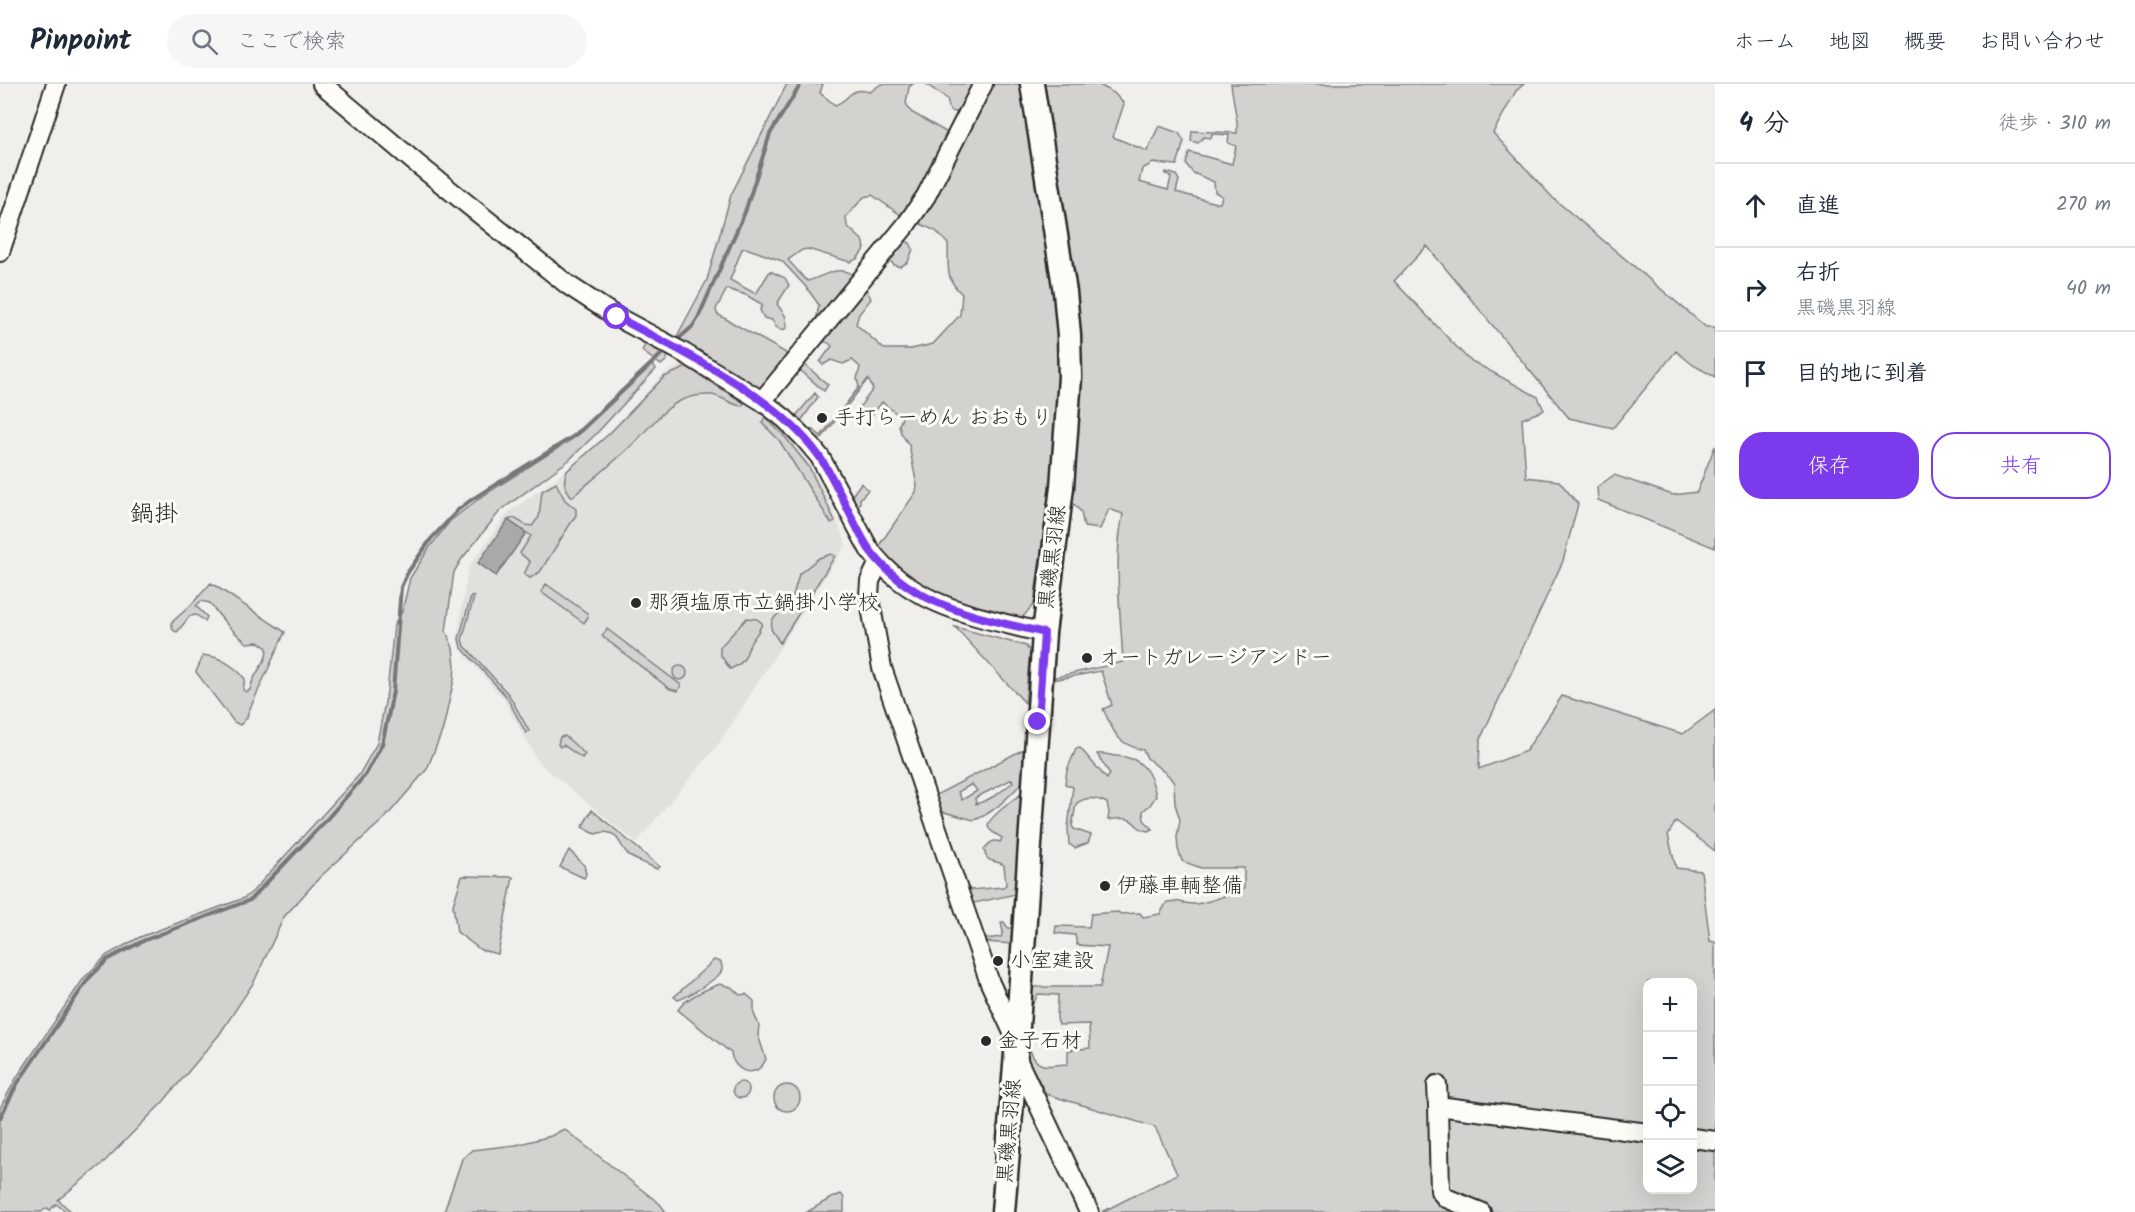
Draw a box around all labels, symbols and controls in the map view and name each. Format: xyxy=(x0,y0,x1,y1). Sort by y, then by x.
search box xyxy=(167,14,587,68)
text: Pinpoint xyxy=(30,19,131,64)
icon: search xyxy=(188,25,221,58)
text: ここで検索 xyxy=(236,25,346,60)
text: ホーム xyxy=(1734,26,1796,59)
text: 地図 xyxy=(1829,26,1871,59)
text: 概要 xyxy=(1904,26,1946,59)
text: お問い合わせ xyxy=(1979,26,2105,59)
text: 4 分 xyxy=(1739,103,1789,145)
text: 徒歩 · 310 m xyxy=(1999,108,2111,140)
icon: ahead xyxy=(1739,189,1772,222)
text: 直進 xyxy=(1796,189,1840,224)
text: 270 m xyxy=(2056,189,2111,221)
text: 右折 xyxy=(1796,256,1840,291)
icon: right xyxy=(1739,273,1772,306)
text: 40 m xyxy=(2066,273,2111,305)
text: 黒磯黒羽線 xyxy=(1796,293,1896,325)
route start xyxy=(603,303,629,329)
icon: arrive xyxy=(1739,357,1772,390)
text: 目的地に到着 xyxy=(1796,357,1928,392)
place label: 手打らーめん おおもり xyxy=(834,402,1052,435)
marker: 手打らーめん おおもり xyxy=(815,411,829,425)
button: 保存 xyxy=(1739,432,1919,499)
button: 共有 xyxy=(1931,432,2111,499)
district label: 鍋掛 xyxy=(130,495,178,534)
street label: 黒磯黒羽線 xyxy=(1030,503,1076,611)
place label: 那須塩原市立鍋掛小学校 xyxy=(648,587,879,620)
marker: 那須塩原市立鍋掛小学校 xyxy=(629,596,643,610)
place label: オートガレージアンドー xyxy=(1099,642,1332,675)
marker: オートガレージアンドー xyxy=(1080,651,1094,665)
route end xyxy=(1024,708,1050,734)
place label: 伊藤車輌整備 xyxy=(1117,870,1243,903)
marker: 伊藤車輌整備 xyxy=(1098,879,1112,893)
place label: 小室建設 xyxy=(1010,945,1094,978)
marker: 小室建設 xyxy=(991,954,1005,968)
map controls xyxy=(1643,978,1697,1194)
button: + xyxy=(1643,978,1697,1032)
place label: 金子石材 xyxy=(998,1025,1082,1058)
button: − xyxy=(1643,1032,1697,1086)
marker: 金子石材 xyxy=(979,1034,993,1048)
street label: 黒磯黒羽線 xyxy=(989,1077,1031,1185)
button: locate xyxy=(1643,1086,1697,1140)
button: layers xyxy=(1643,1140,1697,1194)

